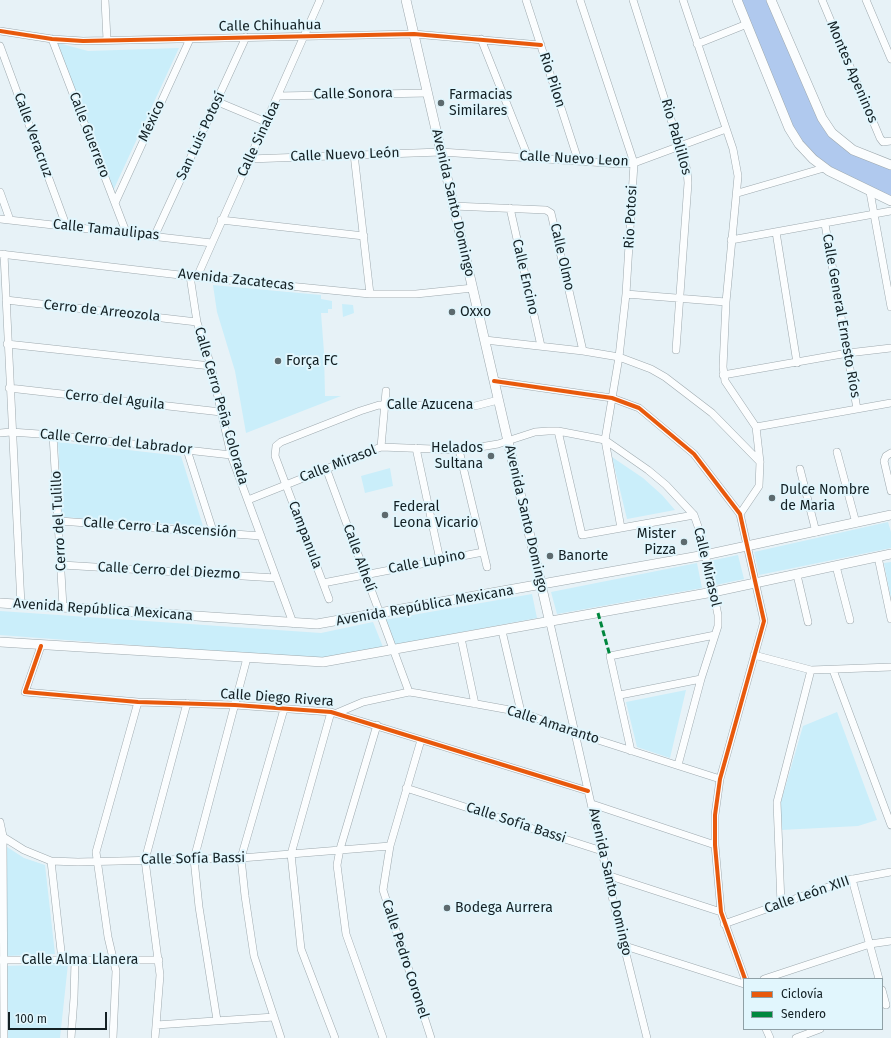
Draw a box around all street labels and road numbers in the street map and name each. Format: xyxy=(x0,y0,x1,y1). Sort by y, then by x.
street label: Calle Chihuahua xyxy=(219,17,321,35)
street label: Montes Apeninos xyxy=(823,19,881,125)
street label: Rio Pilon xyxy=(535,50,569,110)
street label: Calle Sonora xyxy=(313,85,393,103)
street label: San Luis Potosí xyxy=(173,89,229,183)
street label: Calle Veracruz xyxy=(10,90,56,180)
street label: Calle Guerrero xyxy=(65,90,113,180)
street label: Rio Pablillos xyxy=(657,97,695,177)
street label: México xyxy=(135,98,169,144)
street label: Calle Sinaloa xyxy=(234,98,284,180)
street label: Avenida Santo Domingo xyxy=(428,128,478,278)
street label: Calle Nuevo León xyxy=(290,145,400,165)
street label: Calle Nuevo Leon xyxy=(519,148,629,170)
street label: Rio Potosi xyxy=(621,185,641,249)
street label: Calle Tamaulipas xyxy=(52,216,160,244)
street label: Calle Olmo xyxy=(546,222,578,292)
street label: Calle General Ernesto Ríos xyxy=(818,233,864,399)
street label: Calle Encino xyxy=(508,237,542,317)
street label: Avenida Zacatecas xyxy=(177,266,295,294)
street label: Cerro de Arreozola xyxy=(43,297,161,325)
street label: Calle Cerro Peña Colorada xyxy=(190,325,252,487)
street label: Cerro del Aguila xyxy=(64,386,166,414)
street label: Calle Azucena xyxy=(387,397,473,413)
street label: Calle Cerro del Labrador xyxy=(39,426,193,458)
street label: Calle Mirasol xyxy=(297,442,379,486)
street label: Avenida Santo Domingo xyxy=(501,444,551,594)
street label: Cerro del Tulillo xyxy=(48,470,70,572)
street label: Campanula xyxy=(284,499,326,571)
street label: Calle Cerro La Ascensión xyxy=(83,514,237,542)
street label: Calle Alhelí xyxy=(339,522,379,594)
street label: Calle Mirasol xyxy=(690,526,724,608)
street label: Calle Lupino xyxy=(387,546,467,578)
street label: Calle Cerro del Diezmo xyxy=(97,559,241,583)
street label: Avenida República Mexicana xyxy=(335,582,515,630)
street label: Avenida República Mexicana xyxy=(13,595,193,625)
street label: Calle Diego Rivera xyxy=(220,686,334,710)
street label: Calle Amaranto xyxy=(505,702,601,748)
street label: Calle Sofía Bassi xyxy=(464,799,568,847)
street label: Avenida Santo Domingo xyxy=(585,807,635,957)
street label: Calle Sofía Bassi xyxy=(141,850,245,868)
street label: Calle León XIII xyxy=(762,873,852,917)
street label: Calle Pedro Coronel xyxy=(378,897,432,1021)
street label: Calle Alma Llanera xyxy=(22,952,138,968)

